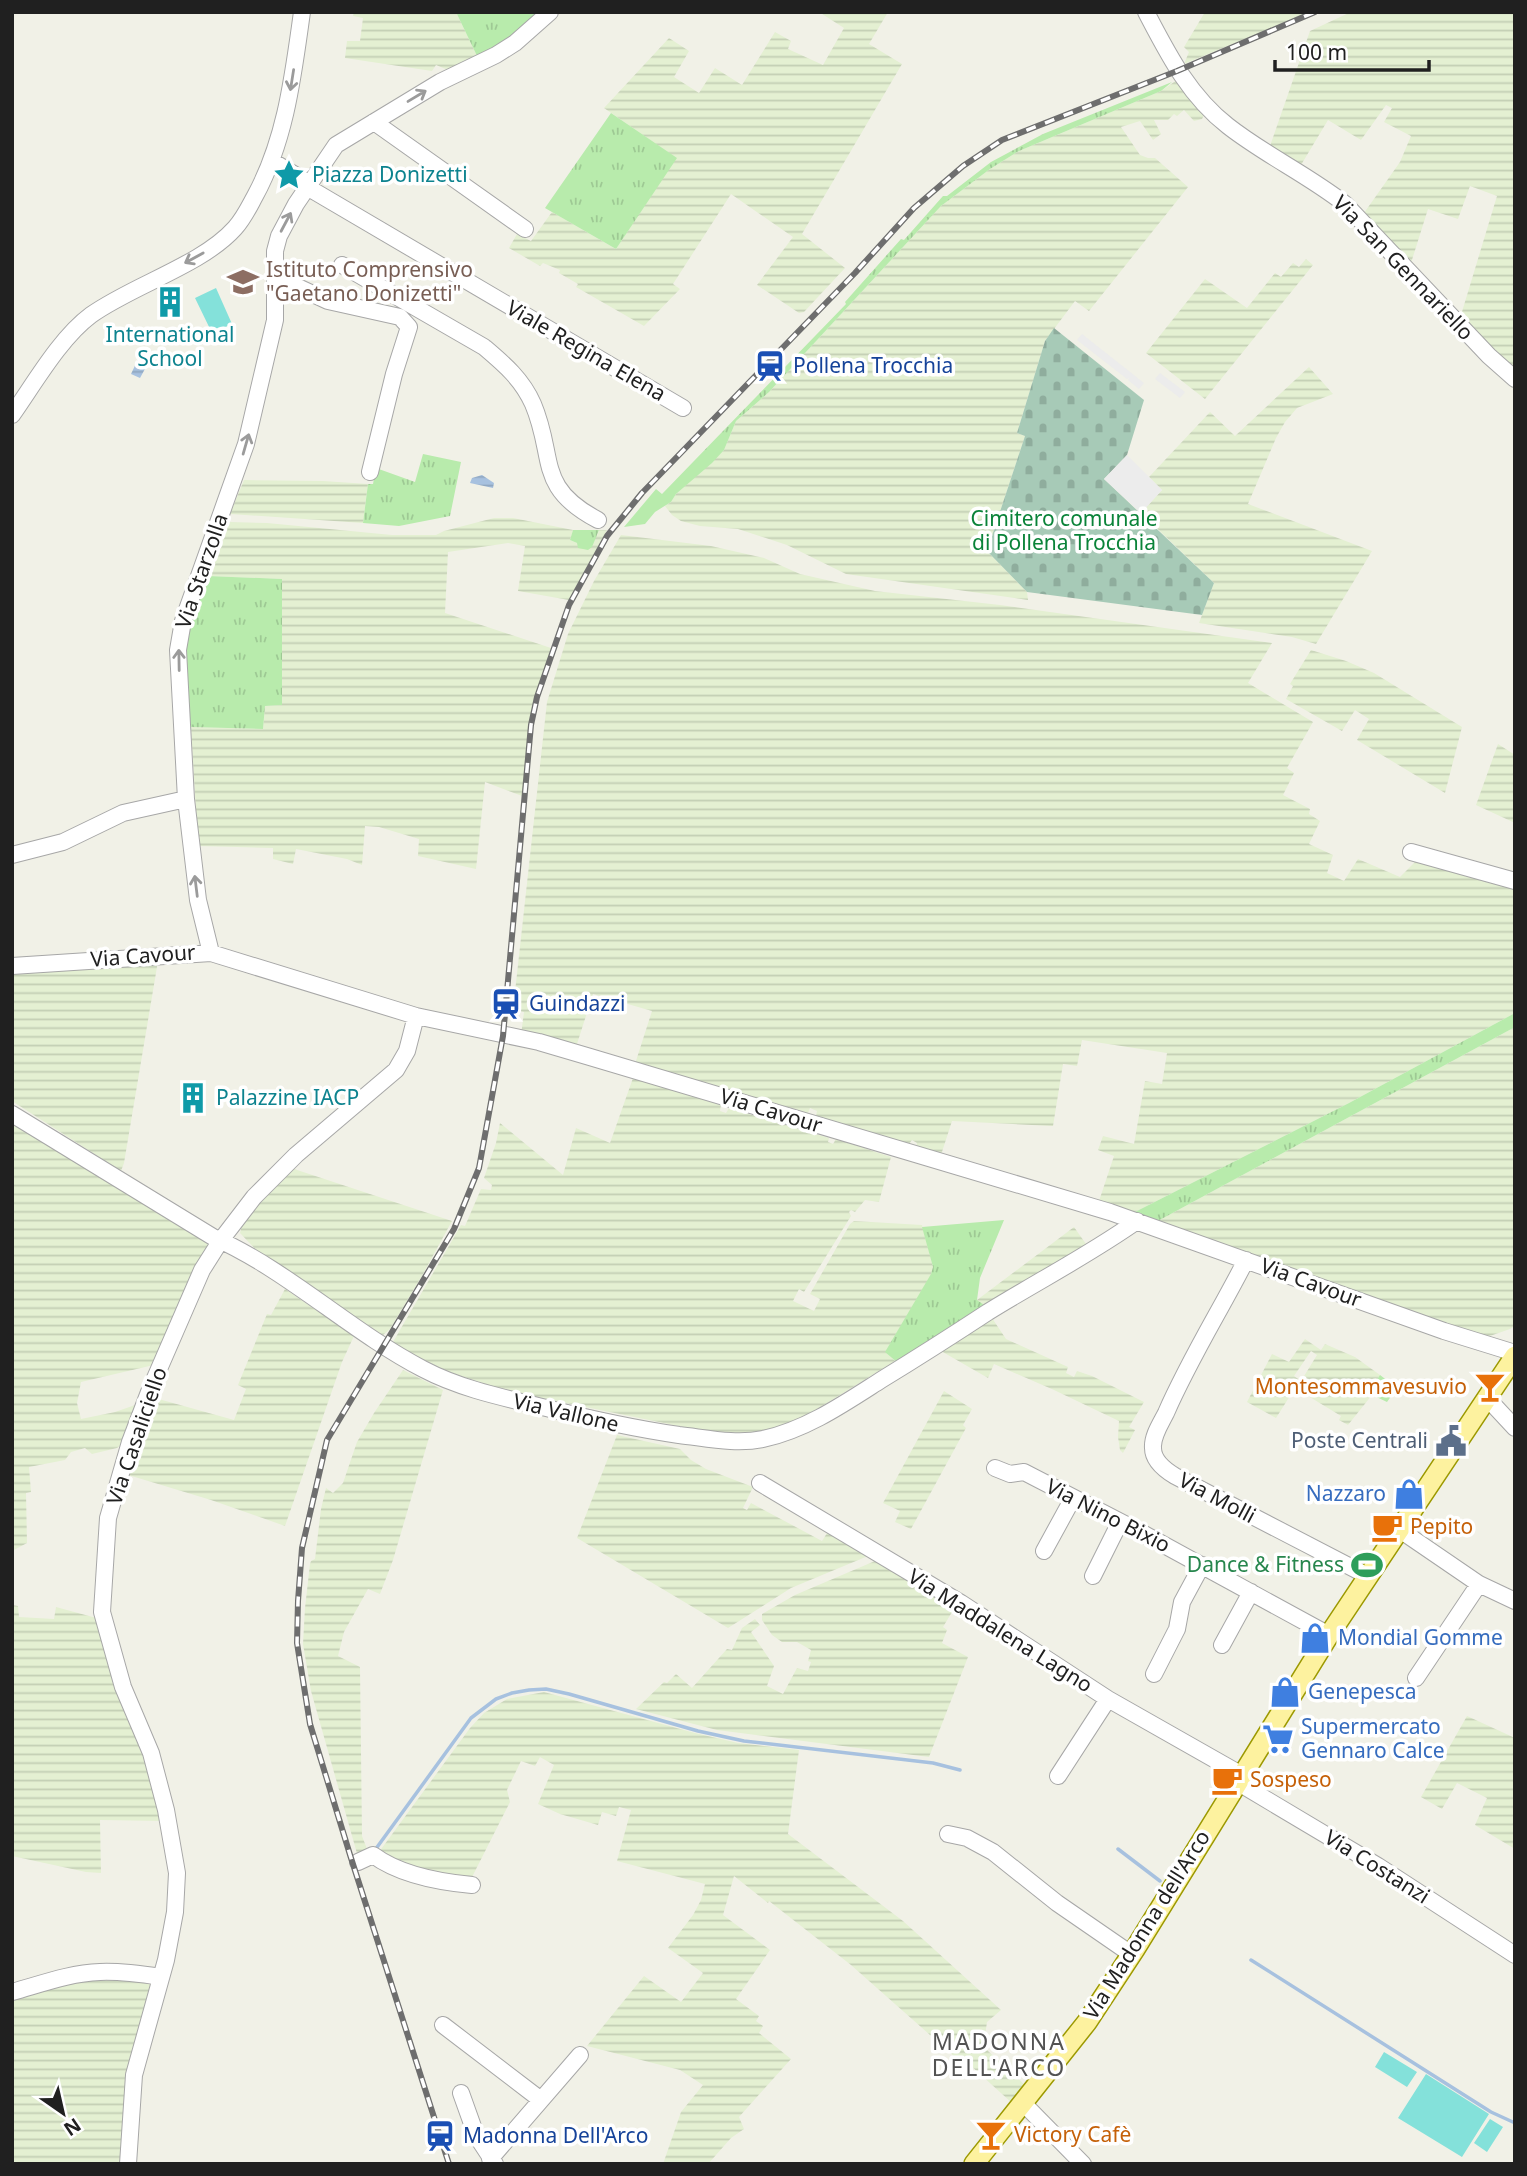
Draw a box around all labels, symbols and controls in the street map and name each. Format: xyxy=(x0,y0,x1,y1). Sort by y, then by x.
scale bar xyxy=(1275,28,1429,72)
text: 100 m xyxy=(1286,38,1347,66)
one-way arrow xyxy=(285,68,298,91)
one-way arrow xyxy=(407,88,427,102)
place icon: Piazza Donizetti xyxy=(272,158,306,192)
place label: Piazza Donizetti xyxy=(312,160,468,188)
street label: Via San Gennariello xyxy=(1327,189,1480,346)
one-way arrow xyxy=(280,212,294,233)
one-way arrow xyxy=(184,251,204,265)
place label: Istituto Comprensivo "Gaetano Donizetti" xyxy=(266,255,473,307)
school or university icon: Istituto Comprensivo "Gaetano Donizetti" xyxy=(226,265,260,299)
building icon: International School xyxy=(153,285,187,319)
street label: Viale Regina Elena xyxy=(502,293,671,407)
place label: International School xyxy=(106,320,234,372)
station icon: Pollena Trocchia xyxy=(753,349,787,383)
place label: Pollena Trocchia xyxy=(793,351,953,379)
one-way arrow xyxy=(240,433,253,455)
park label: Cimitero comunale di Pollena Trocchia xyxy=(970,504,1158,556)
street label: Via Starzolla xyxy=(168,509,234,632)
one-way arrow xyxy=(172,649,185,672)
one-way arrow xyxy=(189,876,202,898)
street label: Via Cavour xyxy=(89,937,197,973)
station icon: Guindazzi xyxy=(489,987,523,1021)
place label: Guindazzi xyxy=(529,989,626,1017)
building icon: Palazzine IACP xyxy=(176,1081,210,1115)
street label: Via Cavour xyxy=(717,1081,826,1139)
place label: Palazzine IACP xyxy=(216,1083,359,1111)
street label: Via Cavour xyxy=(1257,1251,1366,1313)
street label: Via Casaliciello xyxy=(99,1363,173,1508)
bar icon: Montesommavesuvio xyxy=(1473,1370,1507,1404)
place label: Montesommavesuvio xyxy=(1255,1372,1467,1400)
street label: Via Vallone xyxy=(511,1386,622,1438)
public building icon: Poste Centrali xyxy=(1434,1424,1468,1458)
place label: Poste Centrali xyxy=(1291,1426,1428,1454)
street label: Via Molli xyxy=(1174,1465,1261,1529)
street label: Via Nino Bixio xyxy=(1041,1472,1175,1558)
shop icon: Nazzaro xyxy=(1392,1477,1426,1511)
place label: Nazzaro xyxy=(1306,1479,1386,1507)
cafe icon: Pepito xyxy=(1370,1510,1404,1544)
place label: Pepito xyxy=(1410,1512,1473,1540)
sports icon: Dance & Fitness xyxy=(1350,1548,1384,1582)
place label: Dance & Fitness xyxy=(1187,1550,1344,1578)
street label: Via Maddalena Lagno xyxy=(903,1562,1098,1698)
shop icon: Mondial Gomme xyxy=(1298,1621,1332,1655)
place label: Mondial Gomme xyxy=(1338,1623,1503,1651)
shop icon: Genepesca xyxy=(1268,1675,1302,1709)
place label: Genepesca xyxy=(1308,1677,1417,1705)
place label: Supermercato Gennaro Calce xyxy=(1301,1712,1445,1764)
supermarket icon: Supermercato Gennaro Calce xyxy=(1261,1722,1295,1756)
cafe icon: Sospeso xyxy=(1210,1763,1244,1797)
place label: Sospeso xyxy=(1250,1765,1332,1793)
street label: Via Costanzi xyxy=(1320,1823,1435,1910)
street label: Via Madonna dell'Arco xyxy=(1076,1825,1216,2024)
district label: MADONNA DELL'ARCO xyxy=(932,2025,1066,2083)
north arrow xyxy=(28,2078,98,2148)
text: N xyxy=(59,2112,86,2142)
bar icon: Victory Cafè xyxy=(974,2118,1008,2152)
station icon: Madonna Dell'Arco xyxy=(423,2119,457,2153)
place label: Victory Cafè xyxy=(1014,2120,1131,2148)
place label: Madonna Dell'Arco xyxy=(463,2121,648,2149)

